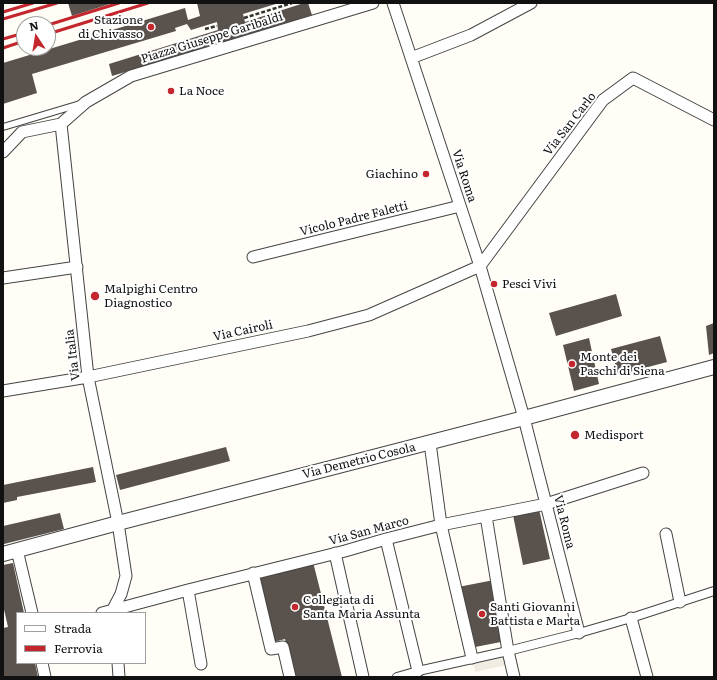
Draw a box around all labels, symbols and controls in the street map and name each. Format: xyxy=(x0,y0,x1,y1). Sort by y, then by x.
street label: Piazza Giuseppe Garibaldi xyxy=(139,10,285,66)
place label: Stazione di Chivasso xyxy=(78,13,143,41)
north arrow xyxy=(16,16,56,56)
text: N xyxy=(28,16,40,34)
marker: Stazione di Chivasso xyxy=(146,22,156,32)
place label: La Noce xyxy=(179,84,224,98)
marker: La Noce xyxy=(166,86,176,96)
street label: Via San Carlo xyxy=(541,90,599,158)
street label: Via Roma xyxy=(449,148,479,204)
place label: Giachino xyxy=(366,167,418,181)
marker: Giachino xyxy=(421,169,431,179)
street label: Vicolo Padre Faletti xyxy=(298,199,410,239)
place label: Pesci Vivi xyxy=(502,277,557,291)
marker: Pesci Vivi xyxy=(489,279,499,289)
place label: Malpighi Centro Diagnostico xyxy=(104,282,198,310)
marker: Malpighi Centro Diagnostico xyxy=(89,290,101,302)
street label: Via Cairoli xyxy=(212,318,274,344)
street label: Via Italia xyxy=(63,328,83,382)
place label: Monte dei Paschi di Siena xyxy=(580,350,665,378)
marker: Monte dei Paschi di Siena xyxy=(567,359,577,369)
place label: Medisport xyxy=(584,428,644,442)
marker: Medisport xyxy=(569,429,581,441)
street label: Via Demetrio Cosola xyxy=(301,440,417,482)
street label: Via Roma xyxy=(550,494,578,550)
street label: Via San Marco xyxy=(328,513,410,549)
place label: Collegiata di Santa Maria Assunta xyxy=(303,593,420,621)
place label: Santi Giovanni Battista e Marta xyxy=(490,600,580,628)
marker: Collegiata di Santa Maria Assunta xyxy=(290,602,300,612)
marker: Santi Giovanni Battista e Marta xyxy=(477,609,487,619)
legend xyxy=(16,612,146,664)
text: Strada xyxy=(54,619,92,637)
text: Ferrovia xyxy=(54,639,103,657)

